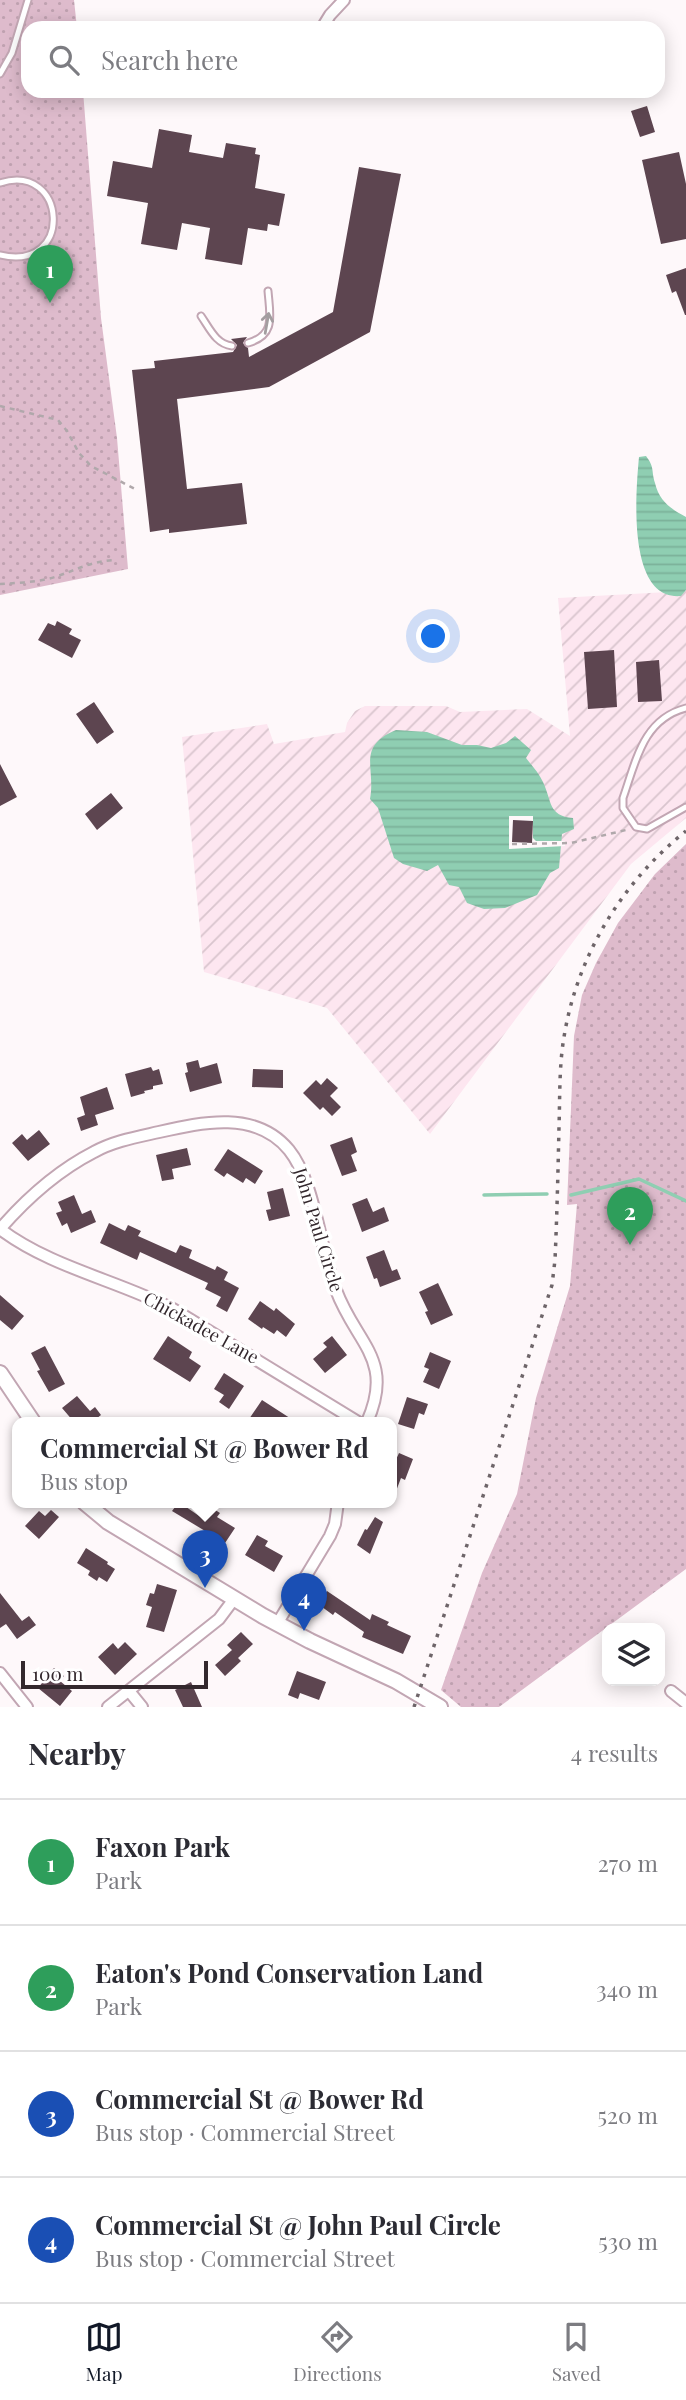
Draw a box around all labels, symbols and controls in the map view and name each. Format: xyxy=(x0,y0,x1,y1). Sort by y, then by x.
search box xyxy=(21,21,665,98)
icon: search xyxy=(45,41,83,79)
text: Search here xyxy=(101,42,238,77)
pin: 1 xyxy=(27,245,73,303)
one-way arrow xyxy=(261,312,274,334)
your location xyxy=(416,619,450,653)
street label: John Paul Circle xyxy=(288,1164,349,1295)
pin: 2 xyxy=(607,1187,653,1245)
street label: Chickadee Lane xyxy=(140,1286,263,1369)
popup xyxy=(12,1417,397,1508)
text: Commercial St @ Bower Rd xyxy=(40,1430,369,1465)
text: Bus stop xyxy=(40,1465,128,1496)
pin: 3 xyxy=(182,1530,228,1588)
pin: 4 xyxy=(281,1573,327,1631)
map controls xyxy=(602,1623,665,1686)
button: layers xyxy=(602,1623,665,1686)
scale bar xyxy=(21,1658,208,1690)
text: 100 m xyxy=(32,1660,83,1686)
text: Nearby xyxy=(28,1733,126,1773)
text: 4 results xyxy=(571,1737,658,1768)
text: Faxon Park xyxy=(95,1829,230,1864)
text: 1 xyxy=(47,1847,55,1878)
text: 270 m xyxy=(598,1847,658,1878)
text: Park xyxy=(95,1864,142,1895)
text: Eaton's Pond Conservation Land xyxy=(95,1955,483,1990)
text: 2 xyxy=(45,1973,57,2004)
text: 340 m xyxy=(596,1973,658,2004)
text: Park xyxy=(95,1990,142,2021)
text: Commercial St @ Bower Rd xyxy=(95,2081,424,2116)
text: 3 xyxy=(45,2099,57,2130)
text: 520 m xyxy=(597,2099,658,2130)
text: Bus stop · Commercial Street xyxy=(95,2116,395,2147)
text: Commercial St @ John Paul Circle xyxy=(95,2207,501,2242)
text: 4 xyxy=(45,2225,57,2256)
text: 530 m xyxy=(598,2225,658,2256)
text: Bus stop · Commercial Street xyxy=(95,2242,395,2273)
tab: Map xyxy=(85,2318,123,2386)
tab: Directions xyxy=(293,2318,382,2386)
tab: Saved xyxy=(552,2318,601,2386)

